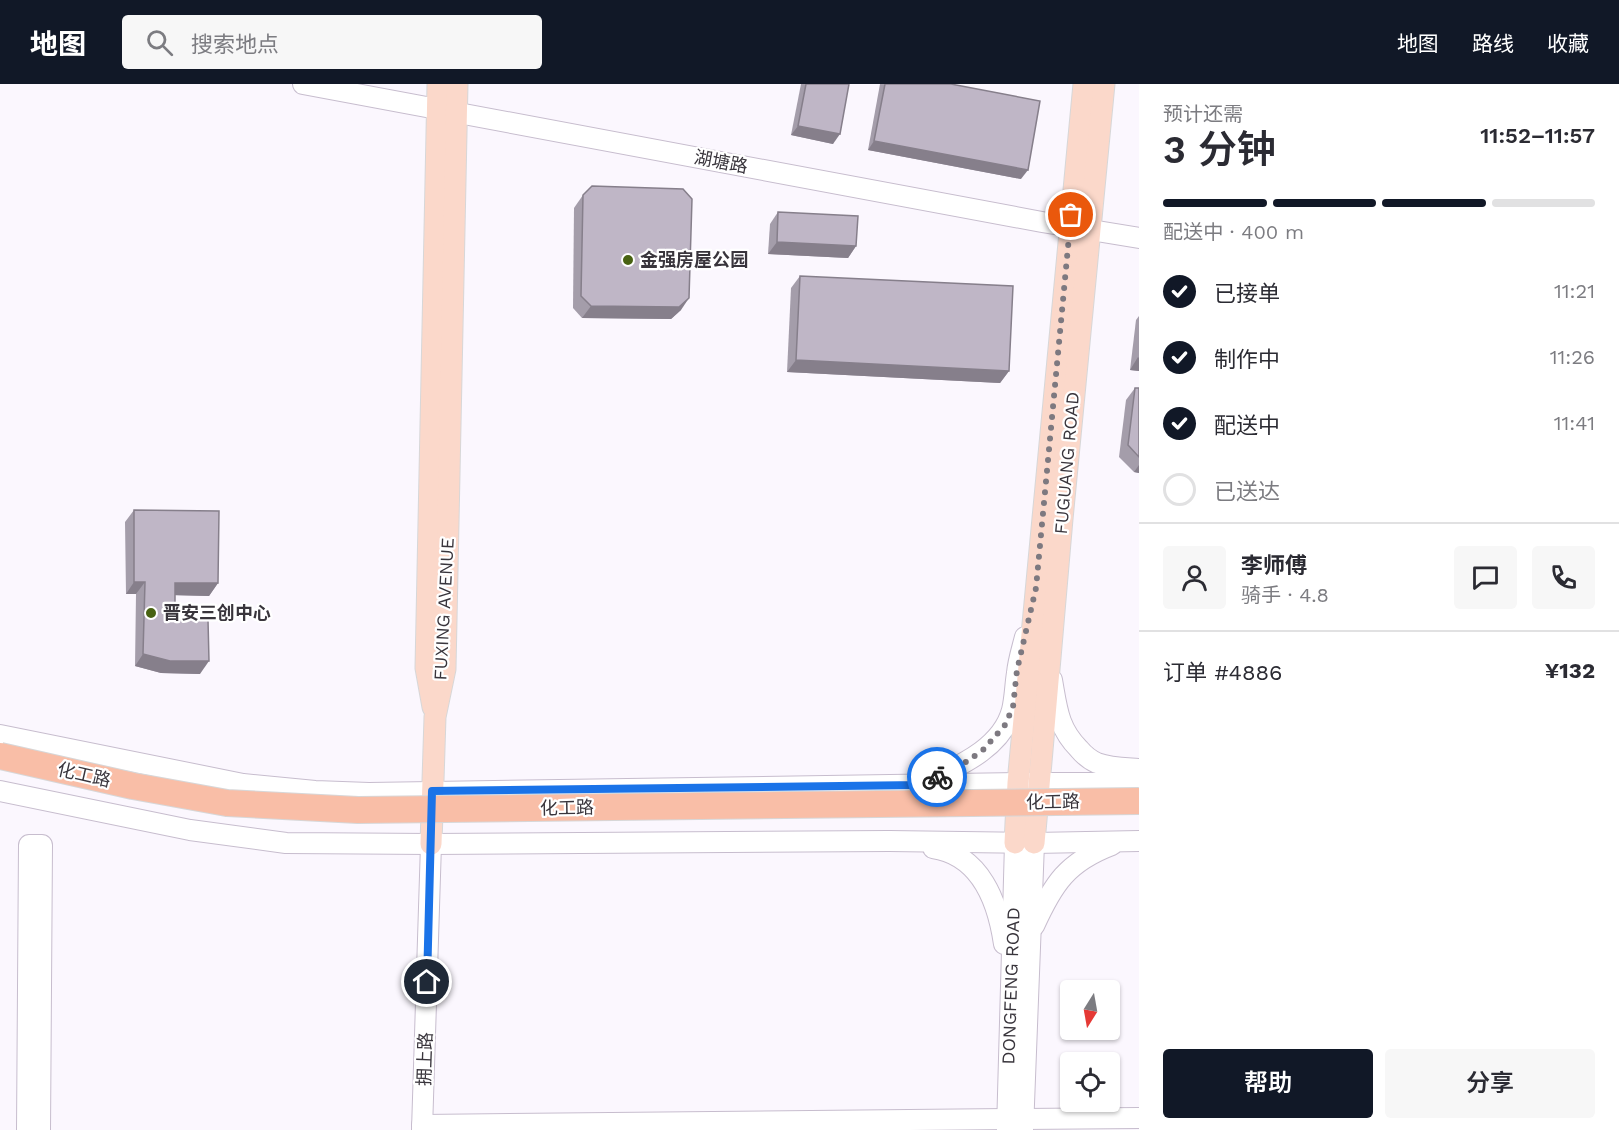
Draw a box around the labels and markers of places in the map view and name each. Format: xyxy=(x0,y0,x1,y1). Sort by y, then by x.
pin xyxy=(1045,189,1096,240)
place label: 金强房屋公园 xyxy=(640,249,748,270)
marker: 金强房屋公园 xyxy=(621,253,635,267)
place label: 晋安三创中心 xyxy=(163,602,271,623)
marker: 晋安三创中心 xyxy=(144,606,158,620)
pin xyxy=(401,956,452,1007)

